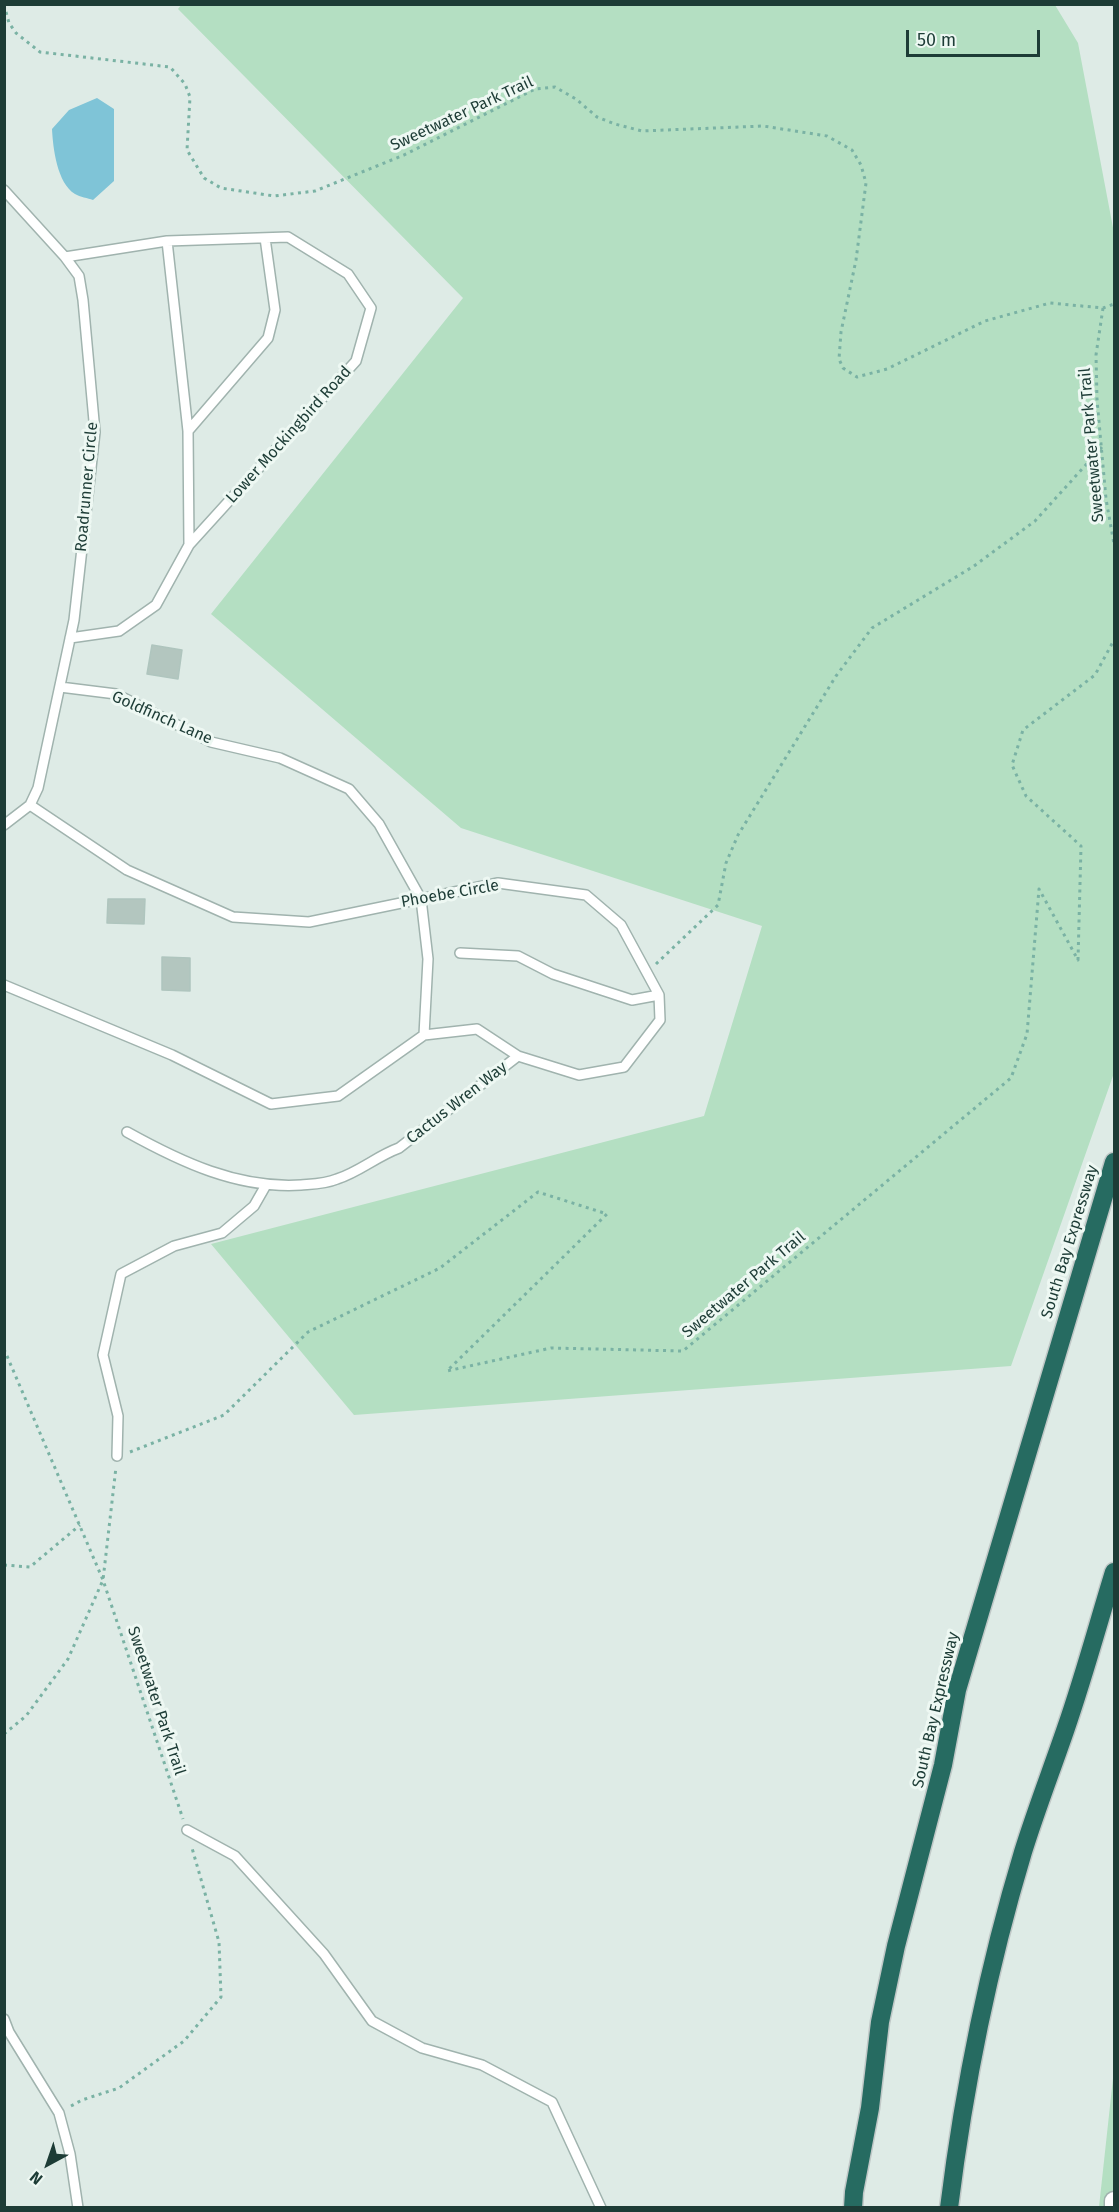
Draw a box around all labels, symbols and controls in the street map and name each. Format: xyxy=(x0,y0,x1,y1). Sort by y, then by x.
scale bar xyxy=(909,18,1042,56)
text: 50 m xyxy=(917,29,956,51)
street label: Sweetwater Park Trail xyxy=(388,73,536,155)
street label: Lower Mockingbird Road xyxy=(222,363,356,507)
street label: Sweetwater Park Trail xyxy=(1076,367,1108,523)
street label: Roadrunner Circle xyxy=(72,421,102,553)
street label: Goldfinch Lane xyxy=(109,687,215,749)
street label: Phoebe Circle xyxy=(400,876,500,912)
street label: Cactus Wren Way xyxy=(403,1058,511,1148)
street label: South Bay Expressway xyxy=(1037,1163,1103,1321)
street label: Sweetwater Park Trail xyxy=(678,1228,810,1342)
street label: Sweetwater Park Trail xyxy=(123,1624,189,1778)
street label: South Bay Expressway xyxy=(909,1630,963,1790)
north arrow xyxy=(18,2134,78,2194)
text: N xyxy=(26,2167,46,2189)

